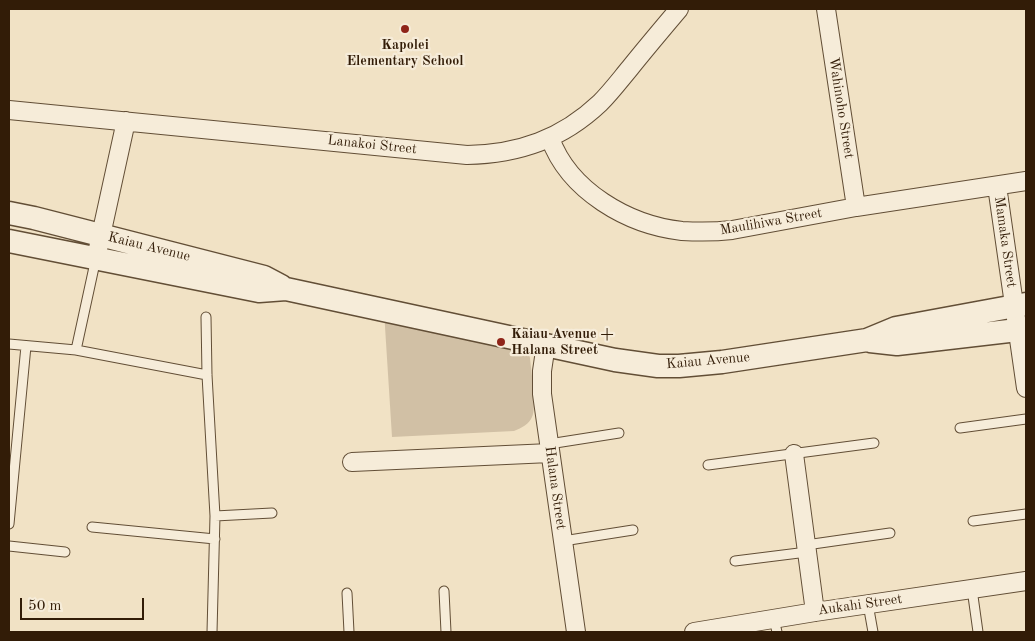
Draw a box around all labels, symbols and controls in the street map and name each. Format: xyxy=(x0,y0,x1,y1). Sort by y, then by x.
marker: Kapolei Elementary School xyxy=(399,23,411,35)
place label: Kapolei Elementary School xyxy=(346,37,464,70)
street label: Wahinoho Street xyxy=(825,56,857,160)
street label: Lanakoi Street xyxy=(326,132,418,158)
street label: Mamaka Street xyxy=(990,195,1020,289)
street label: Maulihiwa Street xyxy=(719,205,823,239)
street label: Kaiau Avenue xyxy=(106,229,192,265)
place label: Kaiau Avenue + Halana Street xyxy=(511,326,614,358)
marker: Kaiau Avenue + Halana Street xyxy=(495,336,507,348)
street label: Kaiau Avenue xyxy=(665,349,751,373)
street label: Halana Street xyxy=(541,445,569,531)
scale bar xyxy=(22,588,146,620)
street label: Aukahi Street xyxy=(817,591,903,619)
text: 50 m xyxy=(28,599,62,614)

